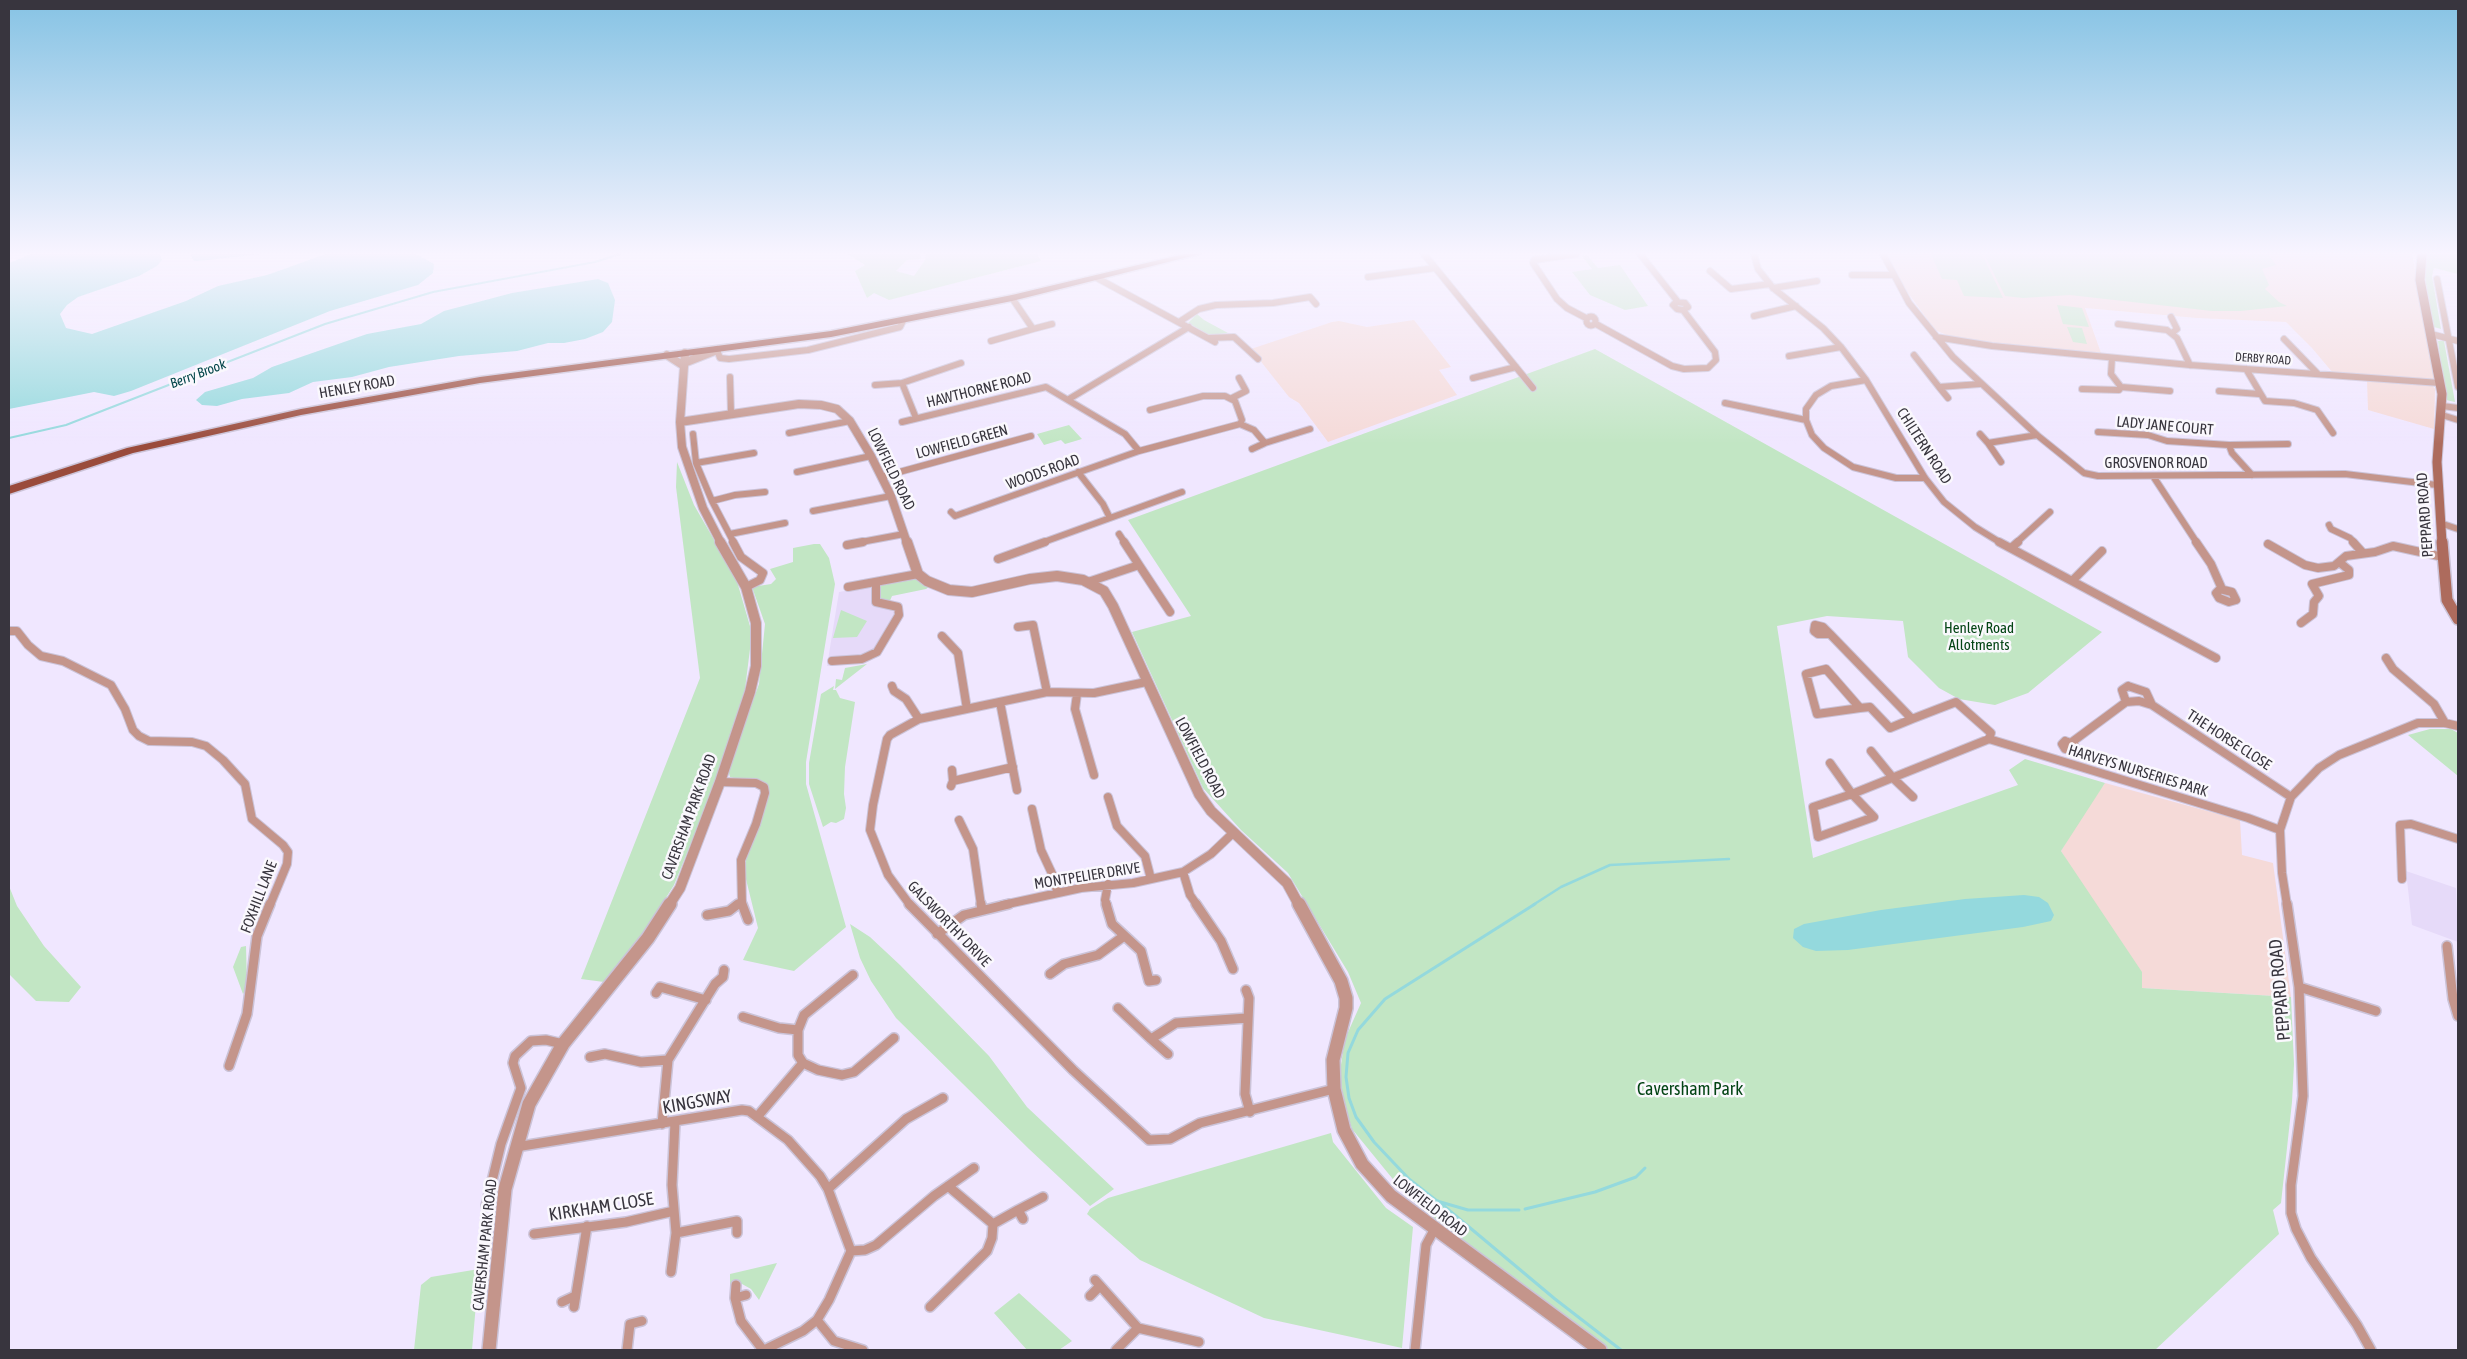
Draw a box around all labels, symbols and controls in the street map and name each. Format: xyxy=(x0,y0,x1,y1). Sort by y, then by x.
street label: DERBY ROAD xyxy=(2235,350,2291,368)
water label: Berry Brook xyxy=(168,356,228,392)
street label: HAWTHORNE ROAD xyxy=(925,368,1033,412)
street label: HENLEY ROAD xyxy=(318,371,396,403)
street label: CHILTERN ROAD xyxy=(1893,405,1955,487)
street label: LADY JANE COURT xyxy=(2116,413,2214,439)
street label: LOWFIELD GREEN xyxy=(914,421,1010,463)
street label: LOWFIELD ROAD xyxy=(863,425,919,513)
street label: WOODS ROAD xyxy=(1004,450,1082,494)
street label: GROSVENOR ROAD xyxy=(2104,454,2208,472)
street label: PEPPARD ROAD xyxy=(2413,472,2437,558)
park label: Henley Road Allotments xyxy=(1944,619,2014,654)
street label: THE HORSE CLOSE xyxy=(2183,706,2275,774)
street label: LOWFIELD ROAD xyxy=(1171,714,1229,802)
street label: HARVEYS NURSERIES PARK xyxy=(2066,741,2210,801)
street label: CAVERSHAM PARK ROAD xyxy=(658,752,720,882)
street label: FOXHILL LANE xyxy=(237,858,281,936)
street label: MONTPELIER DRIVE xyxy=(1033,859,1141,893)
street label: GALSWORTHY DRIVE xyxy=(904,878,994,970)
street label: PEPPARD ROAD xyxy=(2265,938,2295,1042)
park label: Caversham Park xyxy=(1637,1078,1743,1100)
street label: KINGSWAY xyxy=(661,1085,733,1119)
street label: LOWFIELD ROAD xyxy=(1389,1171,1471,1241)
street label: CAVERSHAM PARK ROAD xyxy=(469,1178,501,1312)
street label: KIRKHAM CLOSE xyxy=(547,1188,655,1226)

